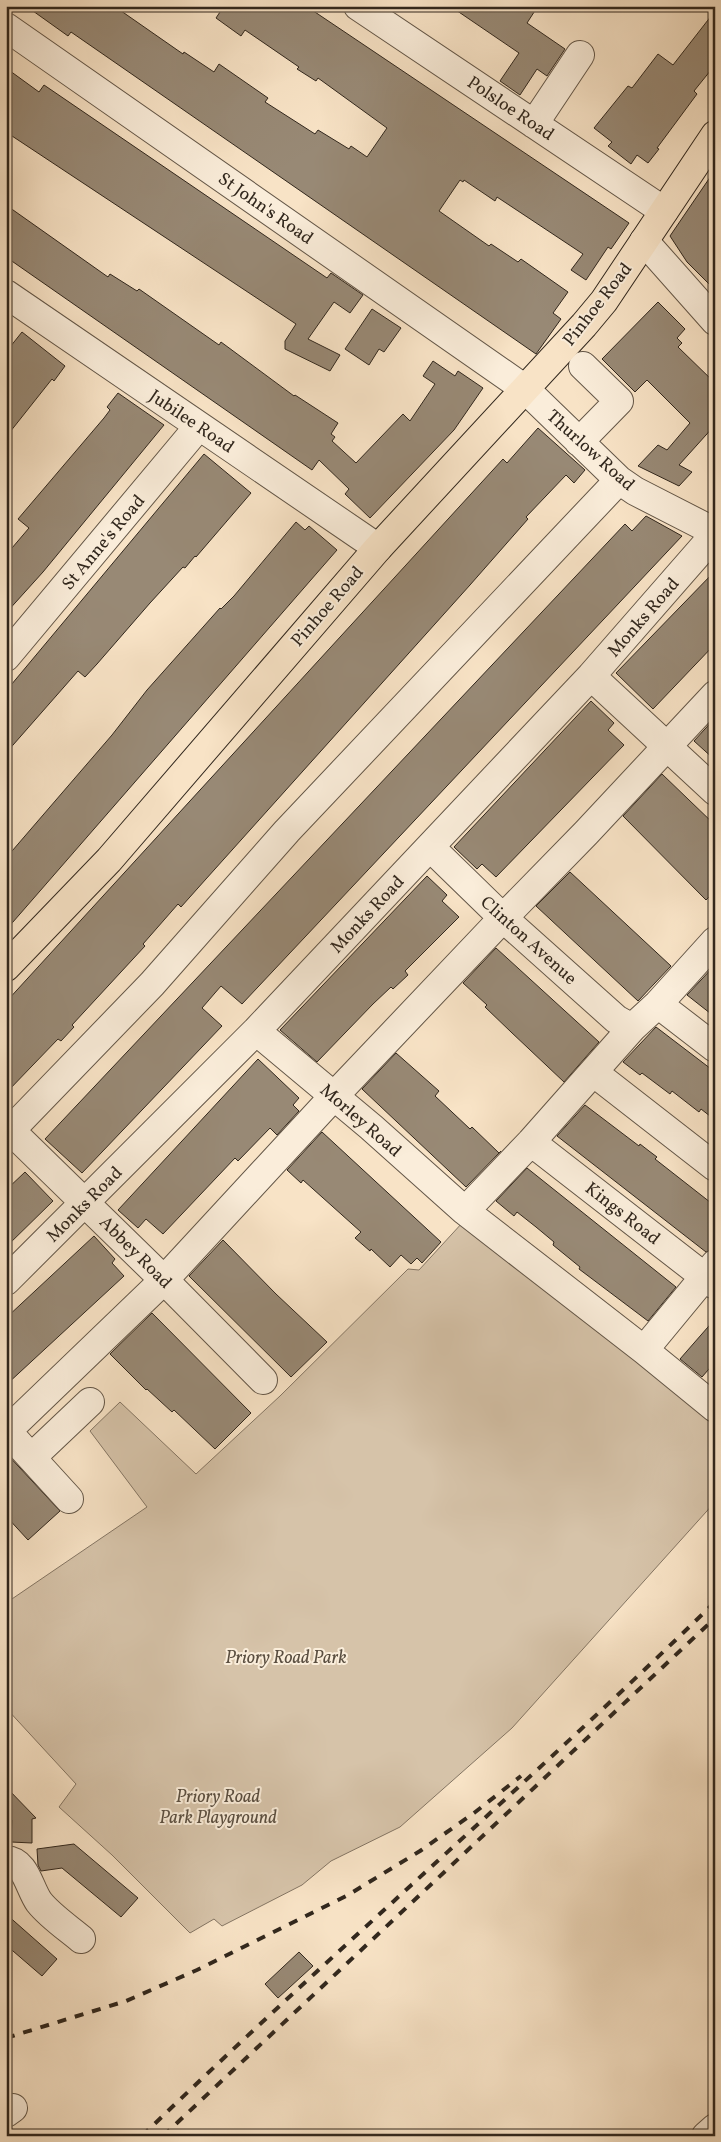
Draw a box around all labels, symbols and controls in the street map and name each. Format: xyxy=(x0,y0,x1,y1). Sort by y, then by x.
street label: Polsloe Road xyxy=(462,71,559,148)
street label: St John's Road xyxy=(212,167,318,251)
street label: Pinhoe Road xyxy=(558,258,639,352)
street label: Jubilee Road xyxy=(144,384,239,460)
street label: Thurlow Road xyxy=(540,405,640,498)
street label: St Anne's Road xyxy=(57,490,152,596)
street label: Pinhoe Road xyxy=(286,561,370,653)
street label: Monks Road xyxy=(602,573,686,663)
street label: Monks Road xyxy=(325,870,411,960)
street label: Clinton Avenue xyxy=(474,891,582,991)
street label: Morley Road xyxy=(314,1079,406,1164)
street label: Monks Road xyxy=(41,1161,129,1249)
street label: Kings Road xyxy=(579,1177,665,1252)
street label: Abbey Road xyxy=(93,1211,177,1295)
park label: Priory Road Park xyxy=(225,1646,347,1671)
park label: Priory Road Park Playground xyxy=(159,1785,277,1831)

